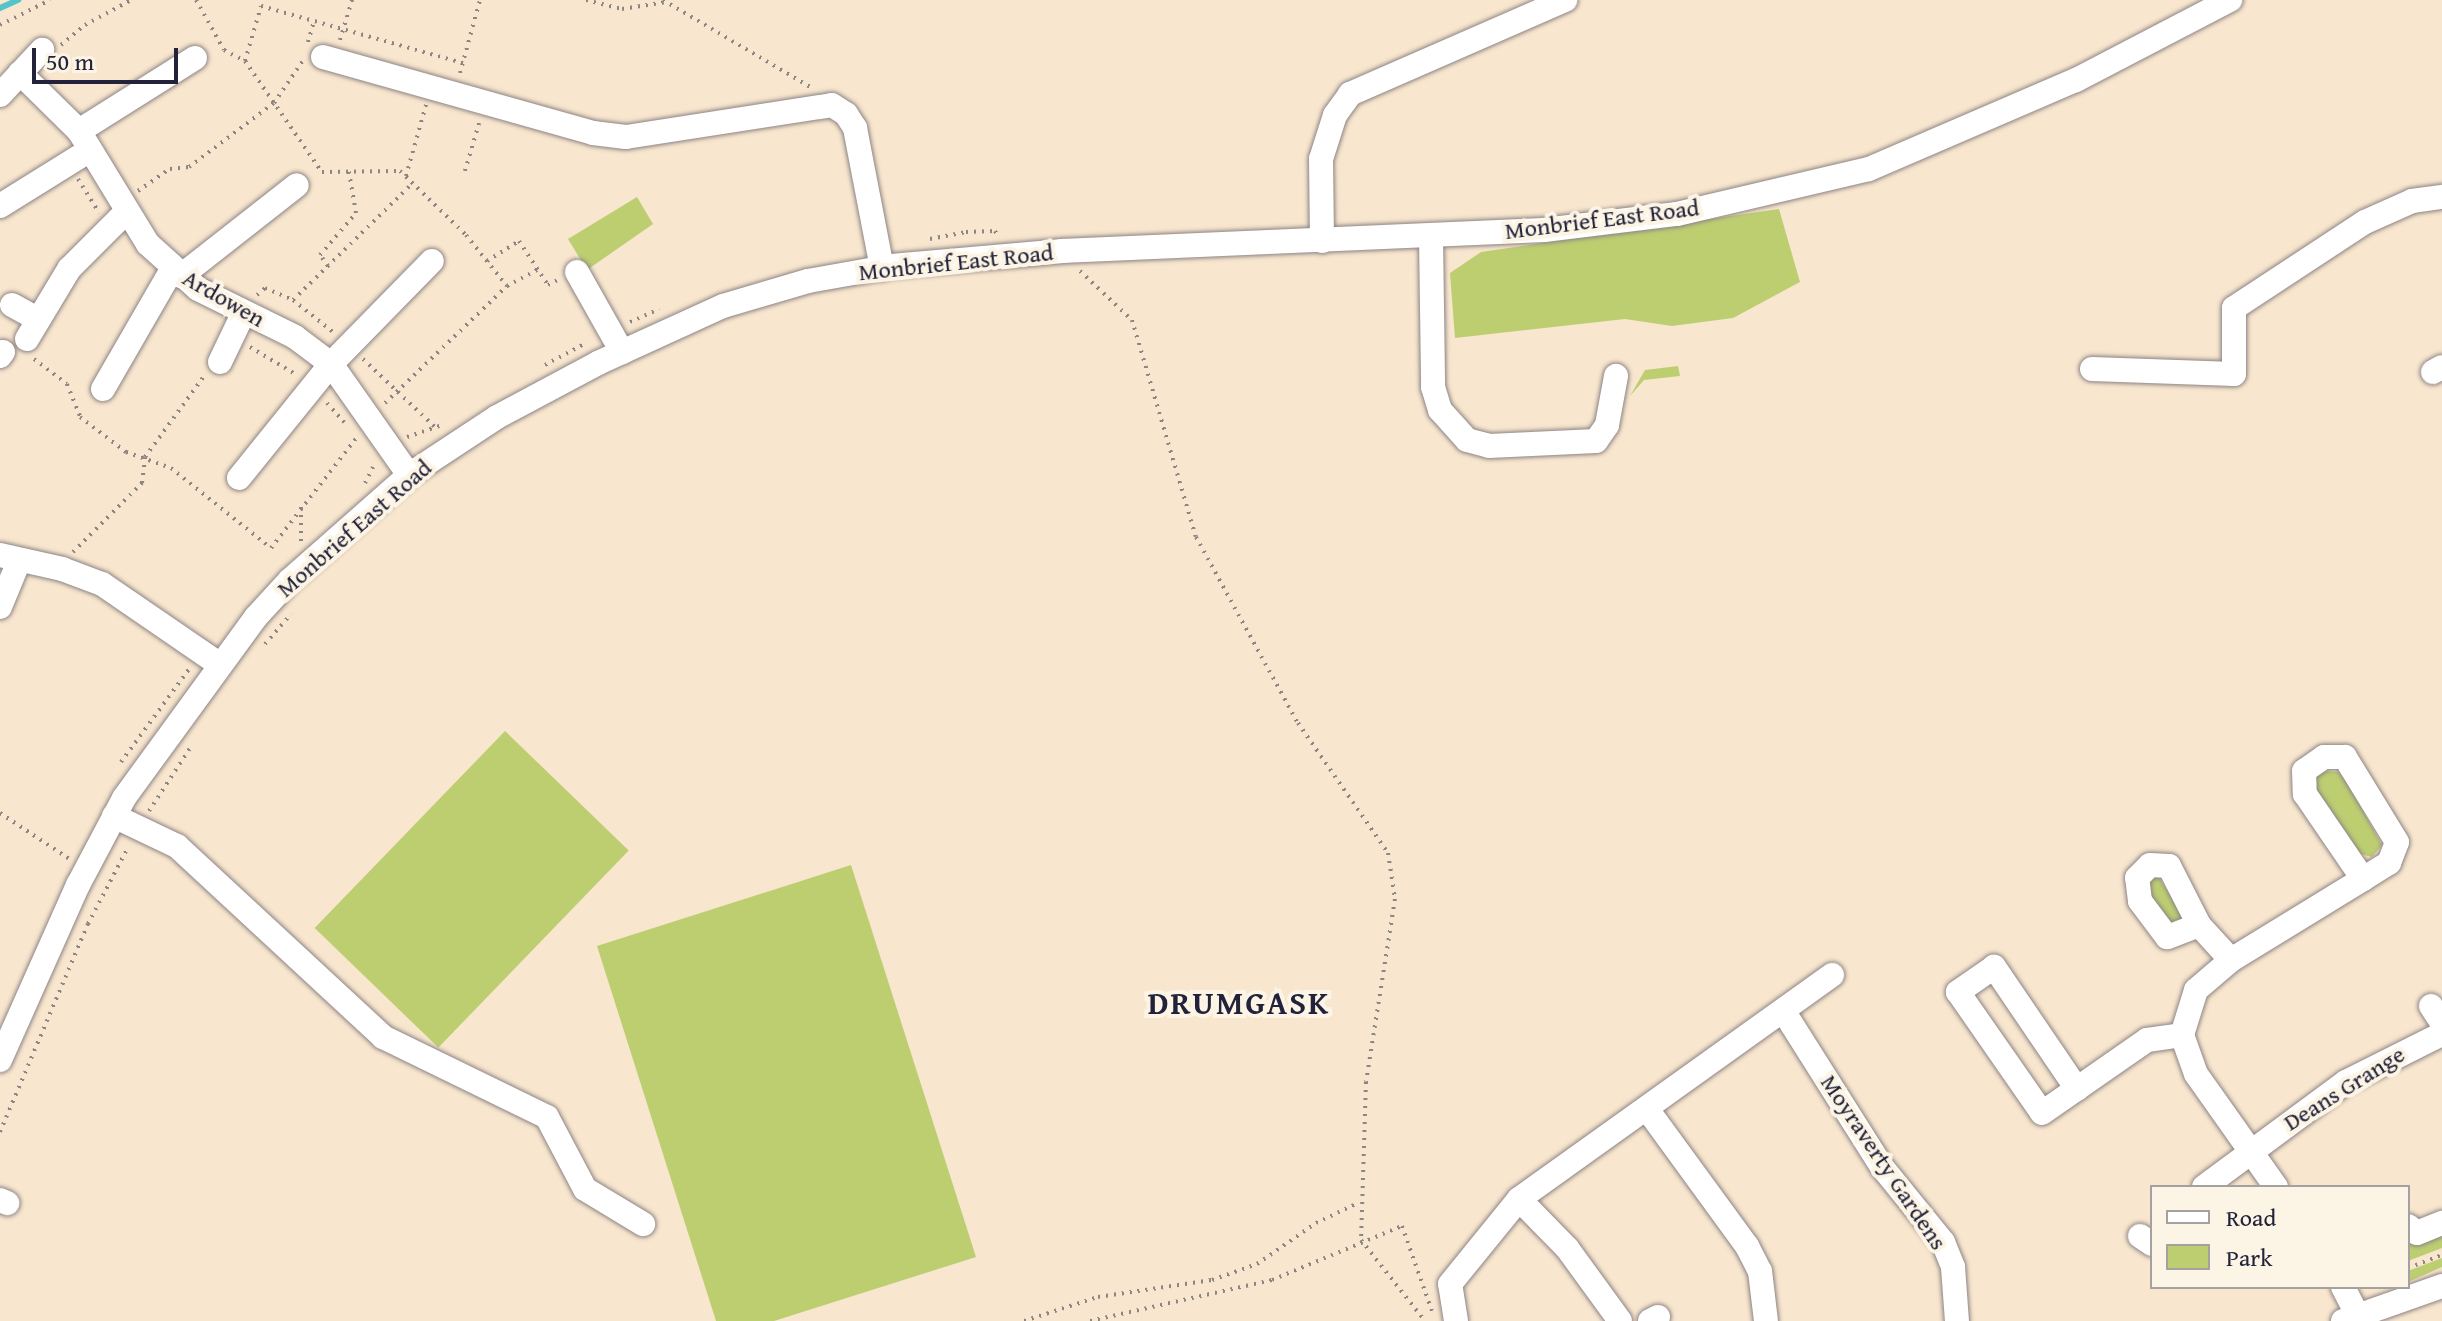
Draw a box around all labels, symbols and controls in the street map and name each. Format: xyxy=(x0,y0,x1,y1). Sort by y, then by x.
scale bar xyxy=(36,32,182,82)
text: 50 m xyxy=(46,44,94,79)
street label: Monbrief East Road xyxy=(1503,193,1701,245)
street label: Monbrief East Road xyxy=(857,237,1055,287)
street label: Ardowen xyxy=(178,263,270,333)
street label: Monbrief East Road xyxy=(271,453,437,603)
district label: DRUMGASK xyxy=(1148,984,1330,1022)
street label: Deans Grange xyxy=(2278,1039,2410,1137)
street label: Moyraverty Gardens xyxy=(1815,1069,1953,1255)
legend xyxy=(2150,1185,2410,1289)
text: Road xyxy=(2226,1200,2276,1235)
text: Park xyxy=(2226,1240,2272,1275)

